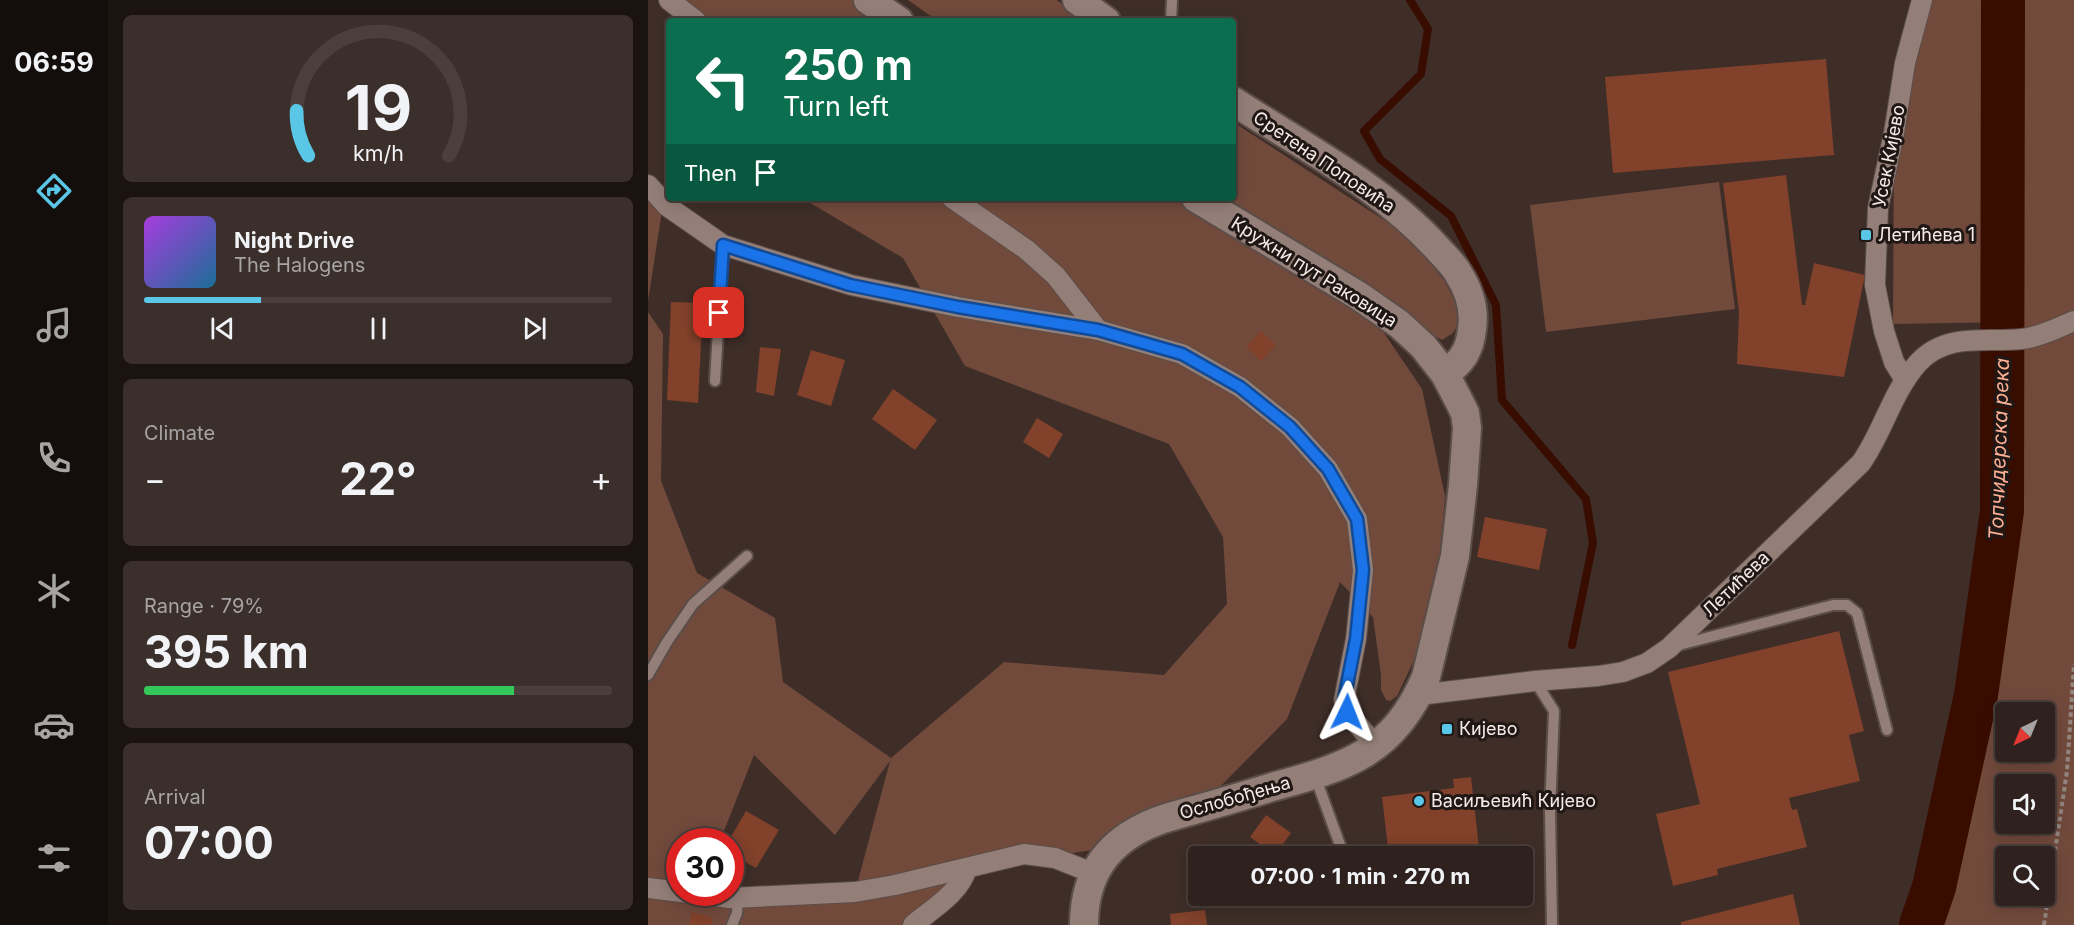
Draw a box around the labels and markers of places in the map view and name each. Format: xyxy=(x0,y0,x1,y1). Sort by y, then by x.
place label: Летићева 1 xyxy=(1878,224,1975,245)
marker: Летићева 1 xyxy=(1859,228,1873,242)
pin xyxy=(693,287,744,338)
place label: Кијево xyxy=(1459,718,1518,739)
marker: Кијево xyxy=(1440,722,1454,736)
place label: Васиљевић Кијево xyxy=(1431,790,1596,811)
marker: Васиљевић Кијево xyxy=(1412,794,1426,808)

